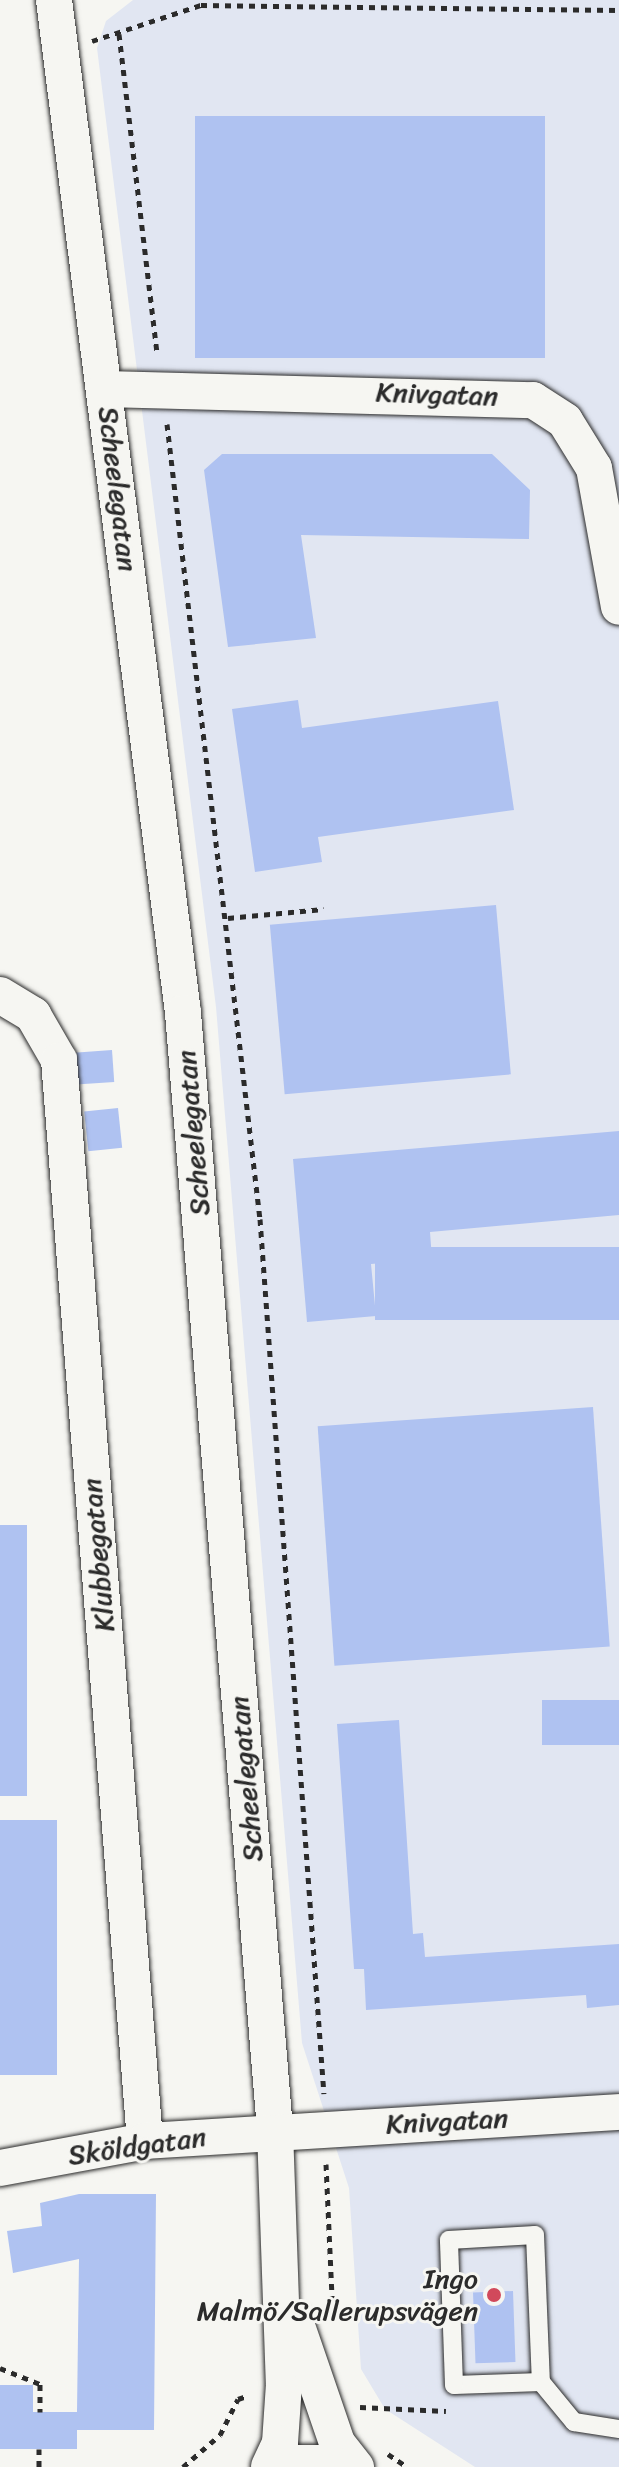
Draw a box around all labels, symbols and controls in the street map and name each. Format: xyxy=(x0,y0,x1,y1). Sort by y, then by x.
street label: Knivgatan xyxy=(375,375,499,413)
street label: Scheelegatan xyxy=(91,404,145,574)
street label: Scheelegatan xyxy=(169,1049,217,1217)
street label: Klubbegatan xyxy=(75,1477,121,1633)
street label: Scheelegatan xyxy=(222,1695,270,1863)
street label: Knivgatan xyxy=(385,2101,509,2141)
street label: Sköldgatan xyxy=(66,2120,208,2172)
place label: Ingo Malmö/Sallerupsvägen xyxy=(197,2262,478,2328)
marker: Ingo Malmö/Sallerupsvägen xyxy=(485,2286,503,2304)

